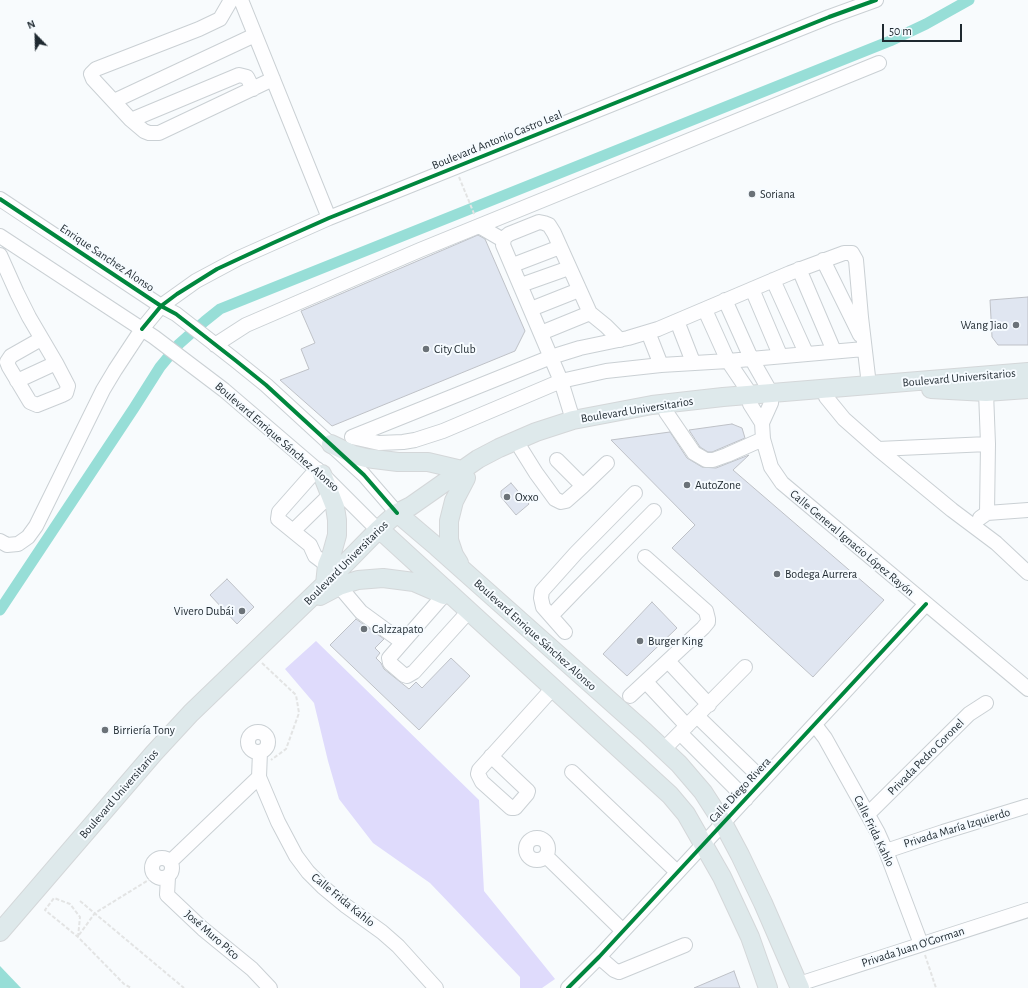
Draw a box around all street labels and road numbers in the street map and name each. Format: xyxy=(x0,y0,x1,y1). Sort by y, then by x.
street label: Boulevard Antonio Castro Leal xyxy=(430,107,564,173)
street label: Enrique Sanchez Alonso xyxy=(57,221,157,295)
street label: Boulevard Universitarios xyxy=(902,366,1016,390)
street label: Boulevard Enrique Sánchez Alonso xyxy=(212,379,342,495)
street label: Boulevard Universitarios xyxy=(580,394,694,426)
street label: Calle General Ignacio López Rayón xyxy=(787,487,917,599)
street label: Boulevard Universitarios xyxy=(301,518,391,608)
street label: Boulevard Enrique Sánchez Alonso xyxy=(471,576,599,694)
street label: Privada Pedro Coronel xyxy=(885,716,967,798)
street label: Boulevard Universitarios xyxy=(76,746,162,842)
street label: Calle Diego Rivera xyxy=(706,754,774,826)
street label: Calle Frida Kahlo xyxy=(851,793,897,869)
street label: Privada María Izquierdo xyxy=(902,805,1012,851)
street label: Calle Frida Kahlo xyxy=(308,870,378,930)
street label: José Muro Pico xyxy=(182,907,242,963)
street label: Privada Juan O'Gorman xyxy=(860,924,966,970)

